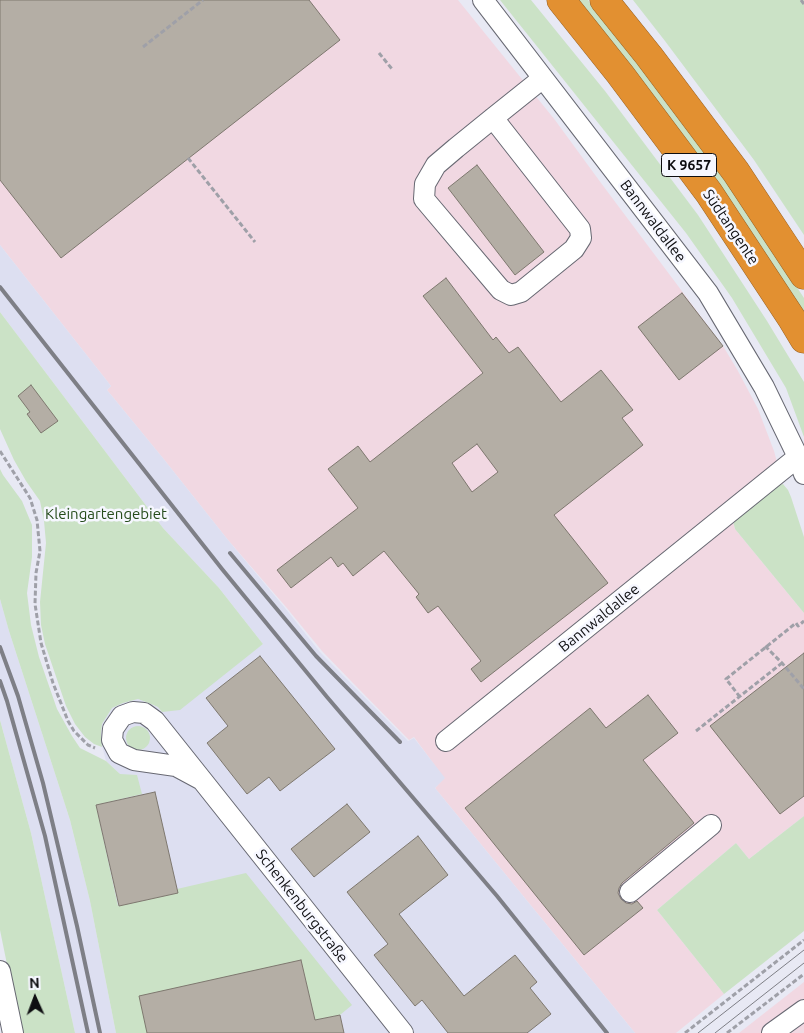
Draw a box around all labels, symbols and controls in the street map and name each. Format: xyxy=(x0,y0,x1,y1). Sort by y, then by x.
road number: K 9657 xyxy=(662,154,716,176)
street label: Bannwaldallee xyxy=(616,176,690,266)
street label: Südtangente xyxy=(699,186,763,268)
park label: Kleingartengebiet xyxy=(45,505,167,523)
street label: Bannwaldallee xyxy=(555,580,643,656)
street label: Schenkenburgstraße xyxy=(252,846,352,966)
north arrow xyxy=(10,973,60,1023)
text: N xyxy=(29,975,40,991)

